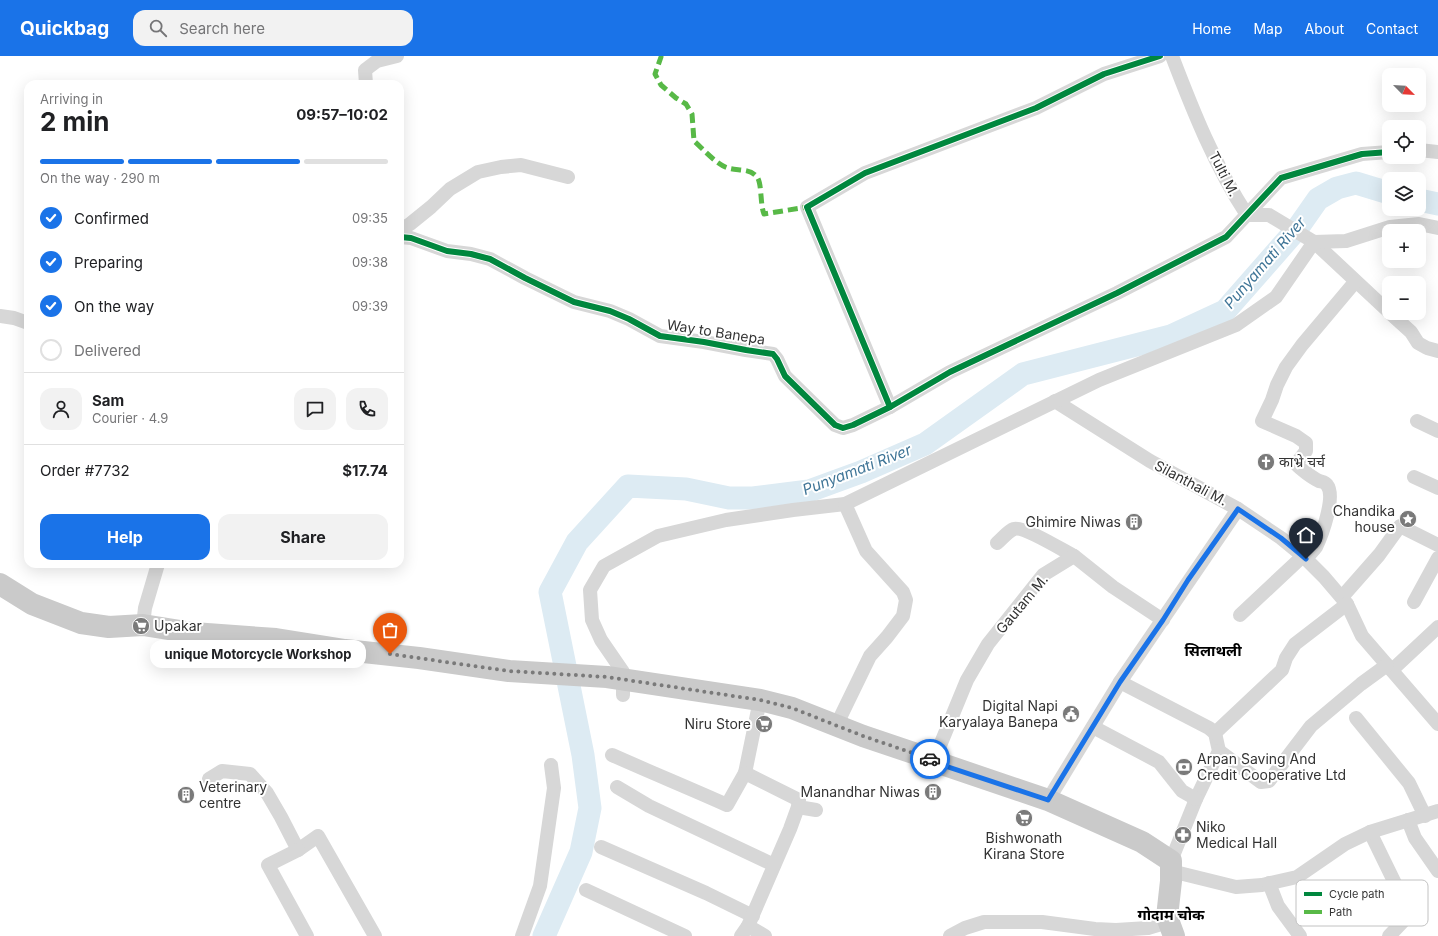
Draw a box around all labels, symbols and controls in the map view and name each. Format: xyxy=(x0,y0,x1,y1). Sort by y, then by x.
search box xyxy=(133,10,413,46)
text: Quickbag xyxy=(20,17,109,40)
icon: search xyxy=(147,17,169,39)
text: Search here xyxy=(179,19,265,38)
text: Home xyxy=(1192,20,1231,37)
text: Map xyxy=(1253,20,1283,37)
text: About xyxy=(1305,20,1344,37)
text: Contact xyxy=(1366,20,1418,37)
north arrow xyxy=(1382,68,1426,112)
map controls xyxy=(1382,68,1426,320)
text: Arriving in xyxy=(40,91,103,107)
text: 09:57–10:02 xyxy=(296,105,388,124)
text: 2 min xyxy=(40,106,110,137)
button: locate xyxy=(1382,120,1426,164)
street label: Tulti M. xyxy=(1206,148,1243,199)
text: On the way · 290 m xyxy=(40,170,160,186)
button: layers xyxy=(1382,172,1426,216)
icon: check xyxy=(40,207,62,229)
text: Confirmed xyxy=(74,209,149,228)
text: 09:35 xyxy=(352,210,388,226)
water label: Punyamati River xyxy=(1220,213,1310,312)
button: + xyxy=(1382,224,1426,268)
icon: check xyxy=(40,251,62,273)
text: Preparing xyxy=(74,253,143,272)
text: 09:38 xyxy=(352,254,388,270)
button: − xyxy=(1382,276,1426,320)
icon: check xyxy=(40,295,62,317)
text: On the way xyxy=(74,297,154,316)
text: 09:39 xyxy=(352,298,388,314)
street label: Way to Banepa xyxy=(666,315,766,348)
text: Delivered xyxy=(74,341,141,360)
button: person xyxy=(40,388,82,430)
button: chat xyxy=(294,388,336,430)
button: phone xyxy=(346,388,388,430)
text: Sam xyxy=(92,391,124,410)
text: Courier · 4.9 xyxy=(92,410,168,426)
water label: Punyamati River xyxy=(800,440,914,499)
church icon: काभ्रे चर्च xyxy=(1256,452,1276,472)
place label: काभ्रे चर्च xyxy=(1279,453,1326,470)
street label: Silanthali M. xyxy=(1152,456,1231,509)
text: Order #7732 xyxy=(40,461,130,480)
text: $17.74 xyxy=(342,461,388,480)
place label: Chandika house xyxy=(1333,502,1395,535)
place icon: Chandika house xyxy=(1398,509,1418,529)
building icon: Ghimire Niwas xyxy=(1124,512,1144,532)
place label: Ghimire Niwas xyxy=(1025,513,1121,530)
button: Help xyxy=(40,514,210,560)
button: Share xyxy=(218,514,388,560)
pin xyxy=(1289,518,1323,559)
icon: home xyxy=(1295,524,1317,546)
street label: Gautam M. xyxy=(992,571,1051,637)
pin xyxy=(373,613,407,654)
supermarket icon: Upakar xyxy=(131,616,151,636)
place label: Upakar xyxy=(154,617,202,634)
icon: bag xyxy=(379,619,401,641)
callout: unique Motorcycle Workshop xyxy=(150,640,366,668)
district label: सिलाथली xyxy=(1184,641,1242,660)
text: unique Motorcycle Workshop xyxy=(165,646,351,662)
place label: Digital Napi Karyalaya Banepa xyxy=(939,697,1058,730)
public building icon: Digital Napi Karyalaya Banepa xyxy=(1061,704,1081,724)
supermarket icon: Niru Store xyxy=(754,714,774,734)
place label: Niru Store xyxy=(685,715,751,732)
courier xyxy=(910,739,950,779)
icon: car xyxy=(919,748,941,770)
place label: Arpan Saving And Credit Cooperative Ltd xyxy=(1197,750,1346,783)
bank icon: Arpan Saving And Credit Cooperative Ltd xyxy=(1174,757,1194,777)
place label: Veterinary centre xyxy=(199,778,267,811)
building icon: Manandhar Niwas xyxy=(923,782,943,802)
place label: Manandhar Niwas xyxy=(801,783,920,800)
building icon: Veterinary centre xyxy=(176,785,196,805)
supermarket icon: Bishwonath Kirana Store xyxy=(1014,808,1034,828)
place label: Niko Medical Hall xyxy=(1196,818,1277,851)
pharmacy icon: Niko Medical Hall xyxy=(1173,825,1193,845)
place label: Bishwonath Kirana Store xyxy=(983,829,1065,862)
legend xyxy=(1296,880,1428,926)
text: Cycle path xyxy=(1329,887,1385,901)
district label: गाेदाम चाेक xyxy=(1137,905,1205,924)
text: Path xyxy=(1329,905,1352,919)

